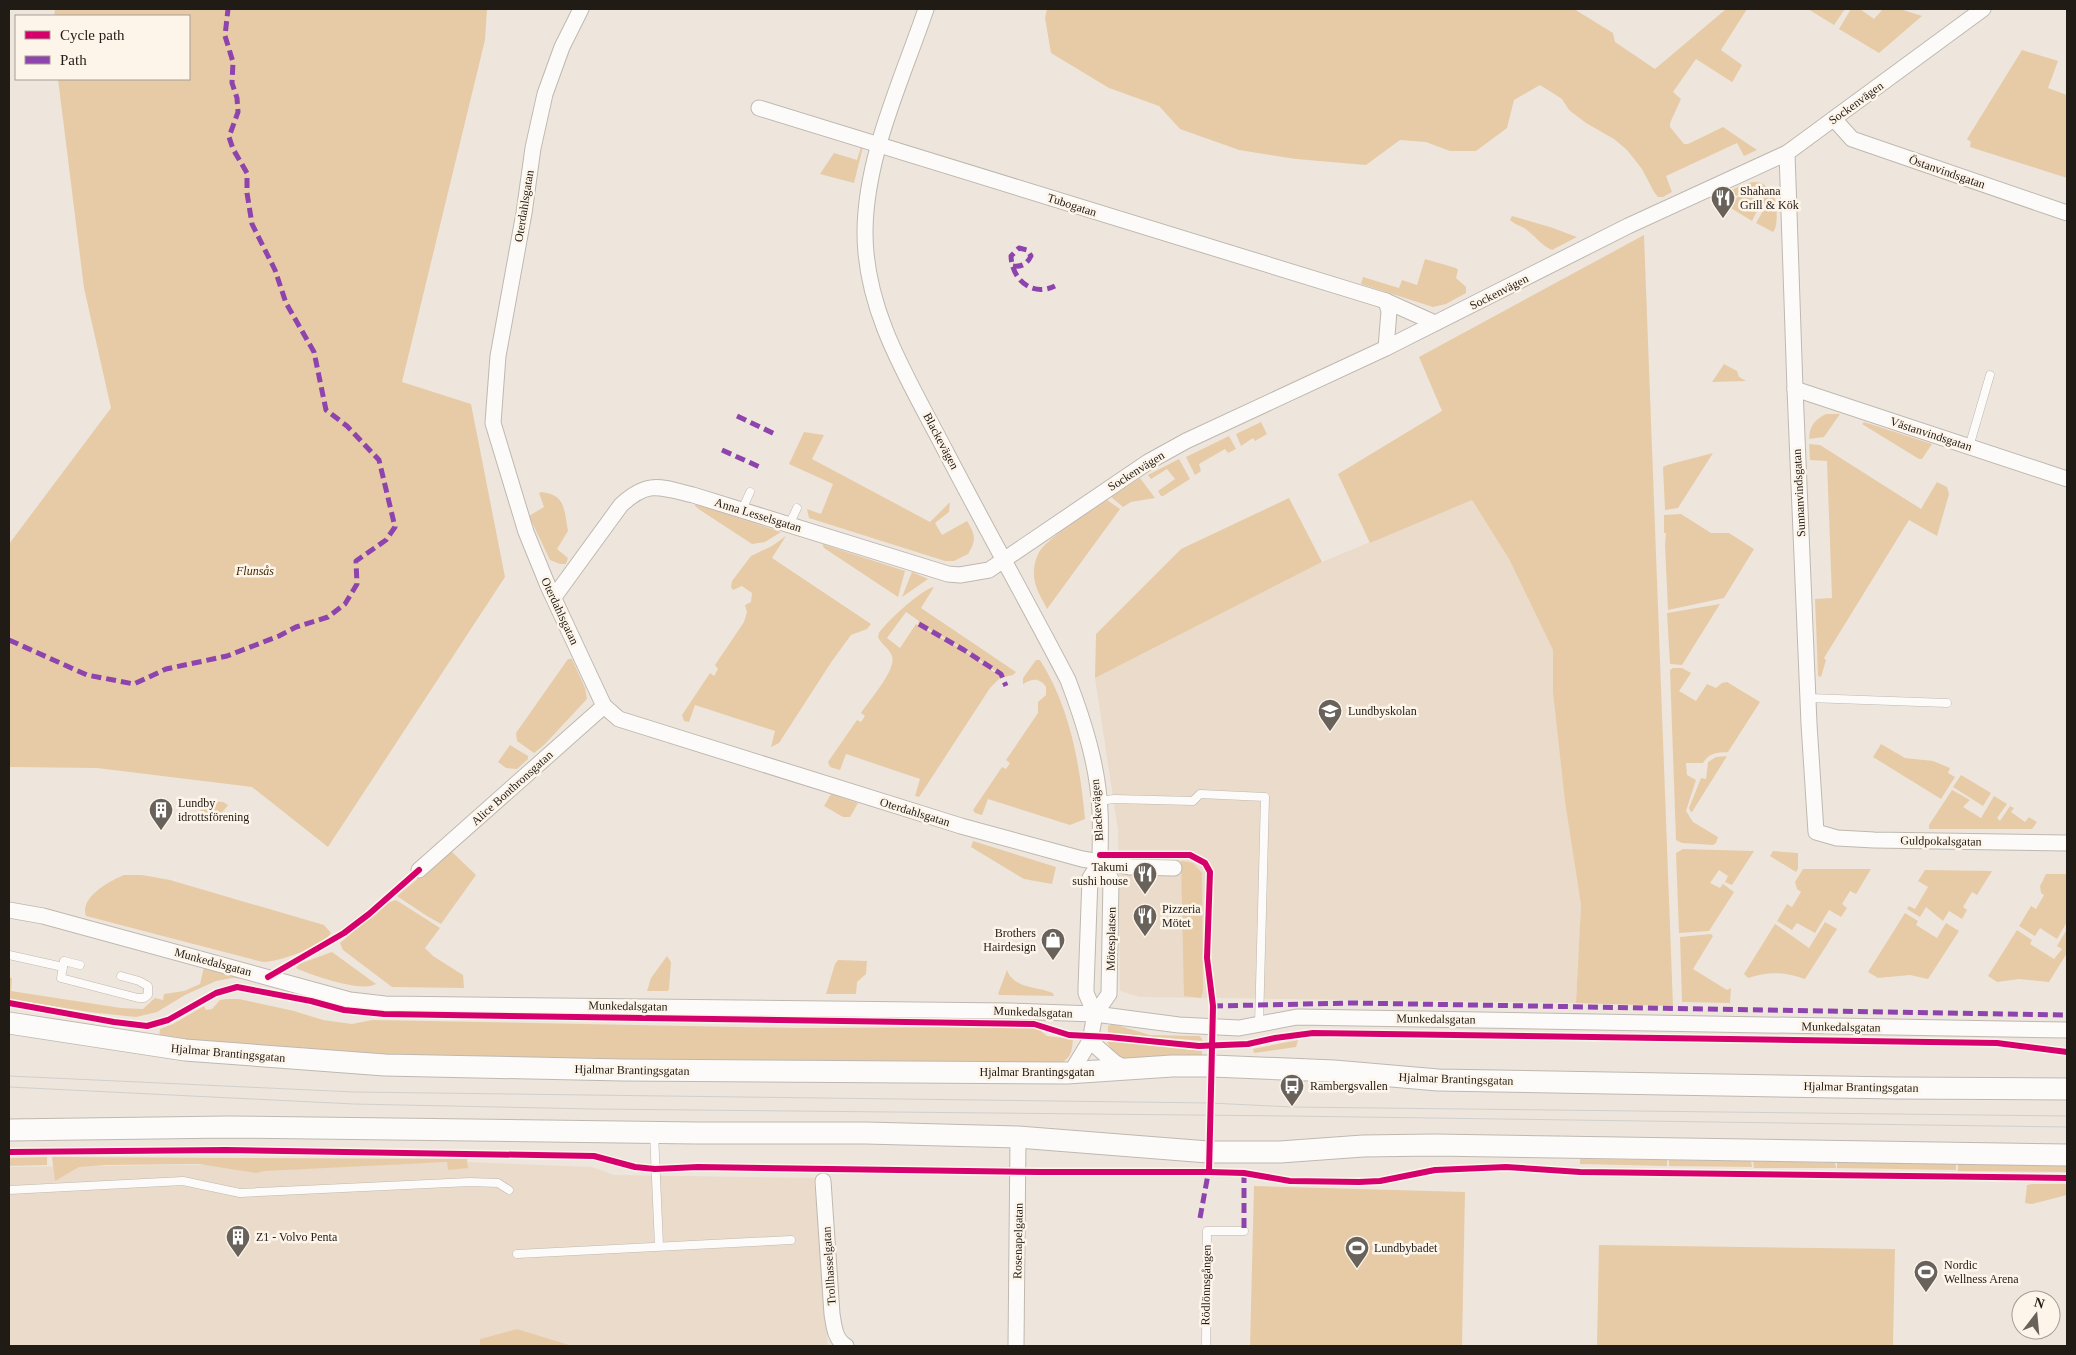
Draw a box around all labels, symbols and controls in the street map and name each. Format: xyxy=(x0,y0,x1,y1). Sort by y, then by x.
legend xyxy=(15,15,190,80)
text: Cycle path xyxy=(60,27,125,43)
text: Path xyxy=(60,52,87,68)
street label: Sockenvägen xyxy=(1826,79,1886,127)
street label: Östanvindsgatan xyxy=(1907,152,1987,192)
street label: Oterdahlsgatan xyxy=(511,169,537,243)
place label: Shahana Grill & Kök xyxy=(1740,184,1799,212)
restaurant icon: Shahana Grill & Kök xyxy=(1710,185,1736,219)
street label: Tubogatan xyxy=(1046,190,1098,220)
street label: Sockenvägen xyxy=(1467,271,1531,313)
street label: Blackevägen xyxy=(920,410,962,472)
street label: Västanvindsgatan xyxy=(1888,414,1974,454)
street label: Sockenvägen xyxy=(1105,448,1167,494)
street label: Sunnanvindsgatan xyxy=(1790,449,1808,537)
street label: Anna Lesselsgatan xyxy=(713,495,803,535)
park label: Flunsås xyxy=(235,564,274,578)
street label: Oterdahlsgatan xyxy=(538,575,582,647)
school or university icon: Lundbyskolan xyxy=(1317,698,1343,732)
place label: Lundbyskolan xyxy=(1348,704,1417,718)
street label: Alice Bonthronsgatan xyxy=(468,748,556,828)
street label: Blackevägen xyxy=(1088,779,1106,841)
street label: Oterdahlsgatan xyxy=(878,795,952,829)
place label: Lundby idrottsförening xyxy=(178,796,249,824)
building icon: Lundby idrottsförening xyxy=(148,797,174,831)
street label: Guldpokalsgatan xyxy=(1900,833,1982,849)
place label: Takumi sushi house xyxy=(1072,860,1129,888)
restaurant icon: Takumi sushi house xyxy=(1132,861,1158,895)
place label: Pizzeria Mötet xyxy=(1162,902,1201,930)
restaurant icon: Pizzeria Mötet xyxy=(1132,903,1158,937)
street label: Mötesplatsen xyxy=(1103,907,1119,971)
place label: Brothers Hairdesign xyxy=(983,926,1036,954)
shop icon: Brothers Hairdesign xyxy=(1040,927,1066,961)
street label: Munkedalsgatan xyxy=(173,945,253,979)
street label: Munkedalsgatan xyxy=(588,998,668,1014)
street label: Munkedalsgatan xyxy=(993,1004,1073,1020)
street label: Munkedalsgatan xyxy=(1396,1011,1476,1027)
street label: Munkedalsgatan xyxy=(1801,1019,1881,1035)
street label: Hjalmar Brantingsgatan xyxy=(170,1041,286,1065)
street label: Hjalmar Brantingsgatan xyxy=(574,1062,690,1078)
street label: Hjalmar Brantingsgatan xyxy=(980,1065,1094,1079)
street label: Hjalmar Brantingsgatan xyxy=(1398,1070,1514,1088)
bus stop icon: Rambergsvallen xyxy=(1279,1073,1305,1107)
place label: Rambergsvallen xyxy=(1310,1079,1388,1093)
street label: Hjalmar Brantingsgatan xyxy=(1803,1079,1919,1095)
street label: Rosenapelgatan xyxy=(1010,1203,1026,1279)
building icon: Z1 - Volvo Penta xyxy=(225,1224,251,1258)
street label: Trollhasselgatan xyxy=(819,1226,839,1306)
place label: Z1 - Volvo Penta xyxy=(256,1230,338,1244)
sports icon: Lundbybadet xyxy=(1344,1235,1370,1269)
place label: Lundbybadet xyxy=(1374,1241,1438,1255)
street label: Rödlönnsgången xyxy=(1198,1245,1214,1325)
place label: Nordic Wellness Arena xyxy=(1944,1258,2019,1286)
sports icon: Nordic Wellness Arena xyxy=(1913,1259,1939,1293)
north arrow xyxy=(2011,1290,2061,1340)
text: N xyxy=(2033,1294,2046,1312)

